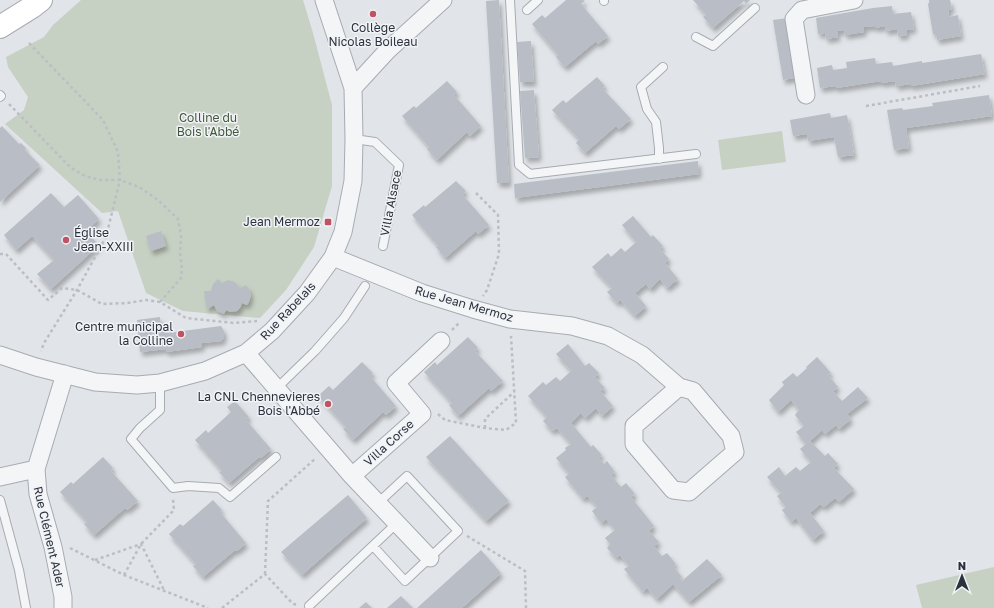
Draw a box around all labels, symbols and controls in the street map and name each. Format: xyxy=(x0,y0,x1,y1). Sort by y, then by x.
marker: Collège Nicolas Boileau xyxy=(368,9,378,19)
place label: Collège Nicolas Boileau xyxy=(328,20,418,49)
park label: Colline du Bois l'Abbé xyxy=(177,110,239,139)
street label: Villa Alsace xyxy=(377,169,404,237)
place label: Jean Mermoz xyxy=(243,214,320,229)
marker: Jean Mermoz xyxy=(323,217,333,227)
place label: Église Jean-XXIII xyxy=(74,225,134,254)
marker: Église Jean-XXIII xyxy=(61,235,71,245)
street label: Rue Rabelais xyxy=(257,278,319,343)
street label: Rue Jean Mermoz xyxy=(413,282,515,325)
place label: Centre municipal la Colline xyxy=(75,319,173,348)
marker: Centre municipal la Colline xyxy=(176,329,186,339)
place label: La CNL Chennevieres Bois l'Abbé xyxy=(197,389,320,418)
marker: La CNL Chennevieres Bois l'Abbé xyxy=(323,399,333,409)
street label: Villa Corse xyxy=(361,416,417,469)
street label: Rue Clément Ader xyxy=(31,485,69,589)
north arrow xyxy=(942,556,982,596)
text: N xyxy=(958,559,966,572)

